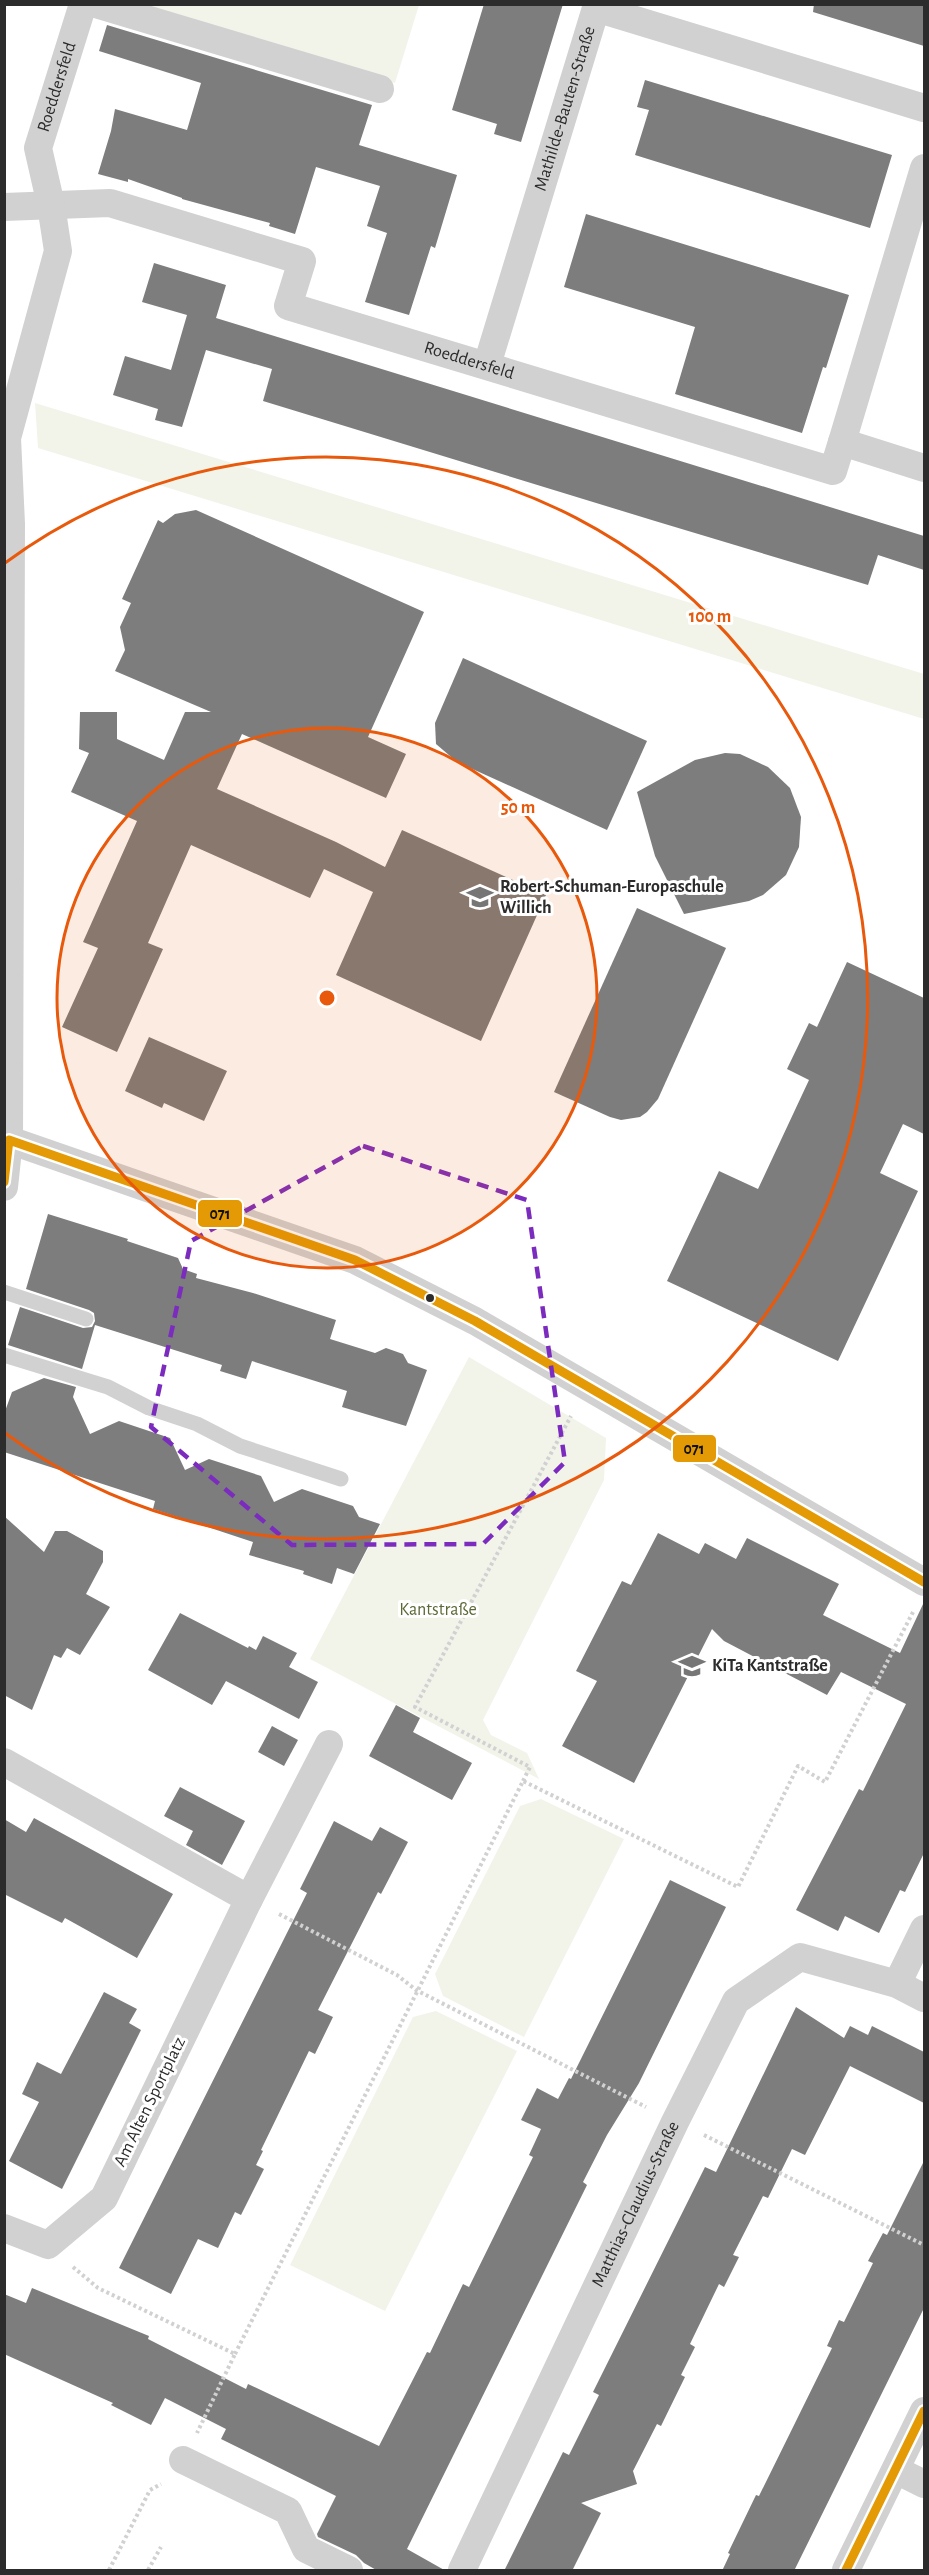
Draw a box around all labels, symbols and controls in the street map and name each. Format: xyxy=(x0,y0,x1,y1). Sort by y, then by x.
street label: Mathilde-Bauten-Straße xyxy=(532,24,599,193)
street label: Roeddersfeld xyxy=(35,40,80,134)
street label: Roeddersfeld xyxy=(422,339,516,383)
text: 100 m xyxy=(689,608,731,626)
text: 50 m xyxy=(501,799,535,817)
place label: Robert-Schuman-Europaschule Willich xyxy=(500,878,724,917)
school or university icon: Robert-Schuman-Europaschule Willich xyxy=(465,882,495,912)
centre of rings xyxy=(317,988,337,1008)
line badge: 071 xyxy=(197,1199,243,1228)
text: 071 xyxy=(209,1206,231,1222)
unlabelled marker xyxy=(424,1292,436,1304)
line badge: 071 xyxy=(672,1434,717,1463)
text: 071 xyxy=(683,1441,705,1457)
park label: Kantstraße xyxy=(399,1601,477,1619)
school or university icon: KiTa Kantstraße xyxy=(677,1651,707,1681)
place label: KiTa Kantstraße xyxy=(712,1657,828,1675)
street label: Am Alten Sportplatz xyxy=(111,2034,189,2170)
street label: Matthias-Claudius-Straße xyxy=(589,2119,683,2290)

